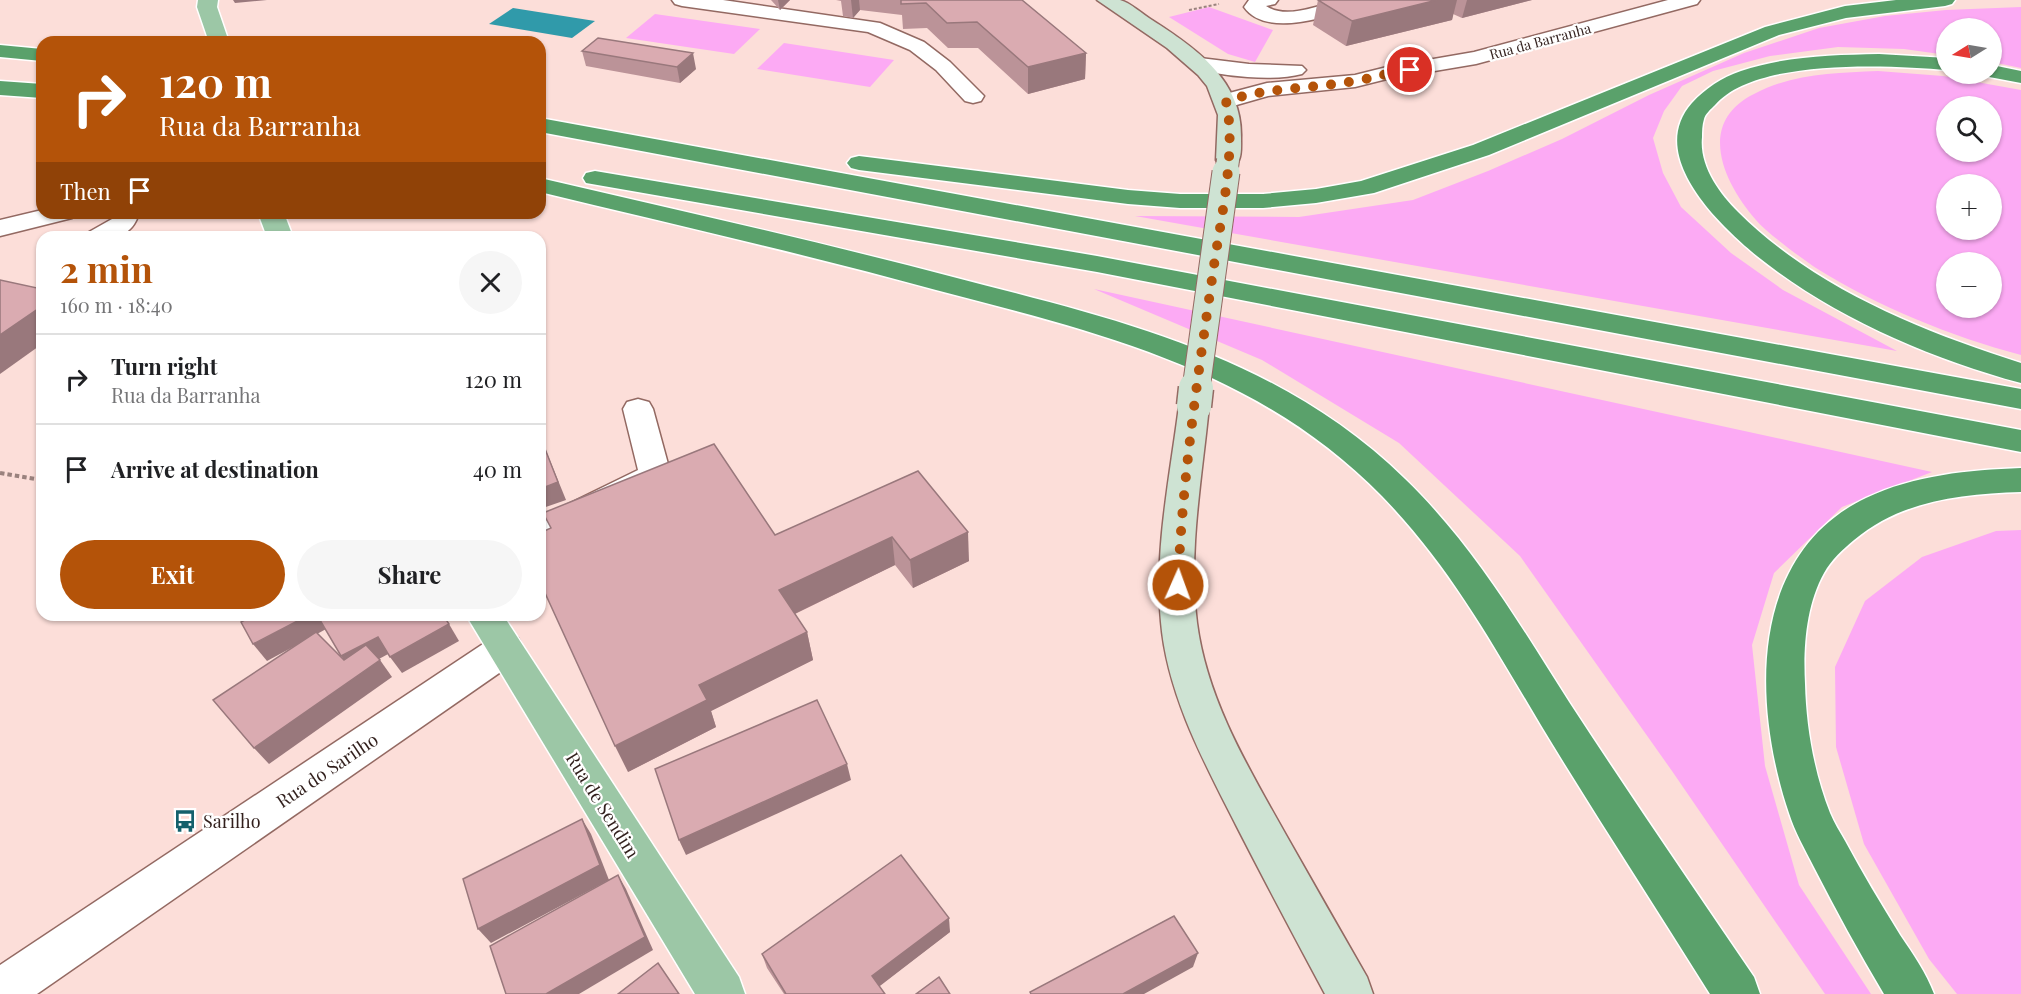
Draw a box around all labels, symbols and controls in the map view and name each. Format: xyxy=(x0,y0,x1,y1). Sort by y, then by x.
street label: Rua da Barranha xyxy=(1487,18,1593,64)
north arrow xyxy=(1936,18,2002,84)
map controls xyxy=(1936,18,2002,318)
pin xyxy=(1384,44,1435,95)
text: 120 m xyxy=(159,53,272,109)
icon: arrive xyxy=(1393,53,1426,86)
icon: right xyxy=(60,60,138,138)
button: search xyxy=(1936,96,2002,162)
text: Rua da Barranha xyxy=(159,107,361,143)
icon: arrive xyxy=(123,174,156,207)
button: + xyxy=(1936,174,2002,240)
text: Then xyxy=(60,176,111,206)
text: 2 min xyxy=(60,244,153,292)
button: close xyxy=(459,251,522,314)
button: − xyxy=(1936,252,2002,318)
text: 160 m · 18:40 xyxy=(60,291,173,318)
text: Turn right xyxy=(111,351,217,381)
icon: right xyxy=(60,363,93,396)
text: 120 m xyxy=(465,364,522,394)
text: Rua da Barranha xyxy=(111,381,260,408)
icon: arrive xyxy=(60,453,93,486)
text: Arrive at destination xyxy=(111,454,319,484)
text: 40 m xyxy=(473,454,522,484)
button: Exit xyxy=(60,540,285,609)
button: Share xyxy=(297,540,522,609)
position arrow xyxy=(1146,553,1210,617)
street label: Rua do Sarilho xyxy=(271,727,383,813)
street label: Rua de Sendim xyxy=(561,747,645,863)
bus stop icon: Sarilho xyxy=(172,808,198,834)
place label: Sarilho xyxy=(203,809,261,833)

